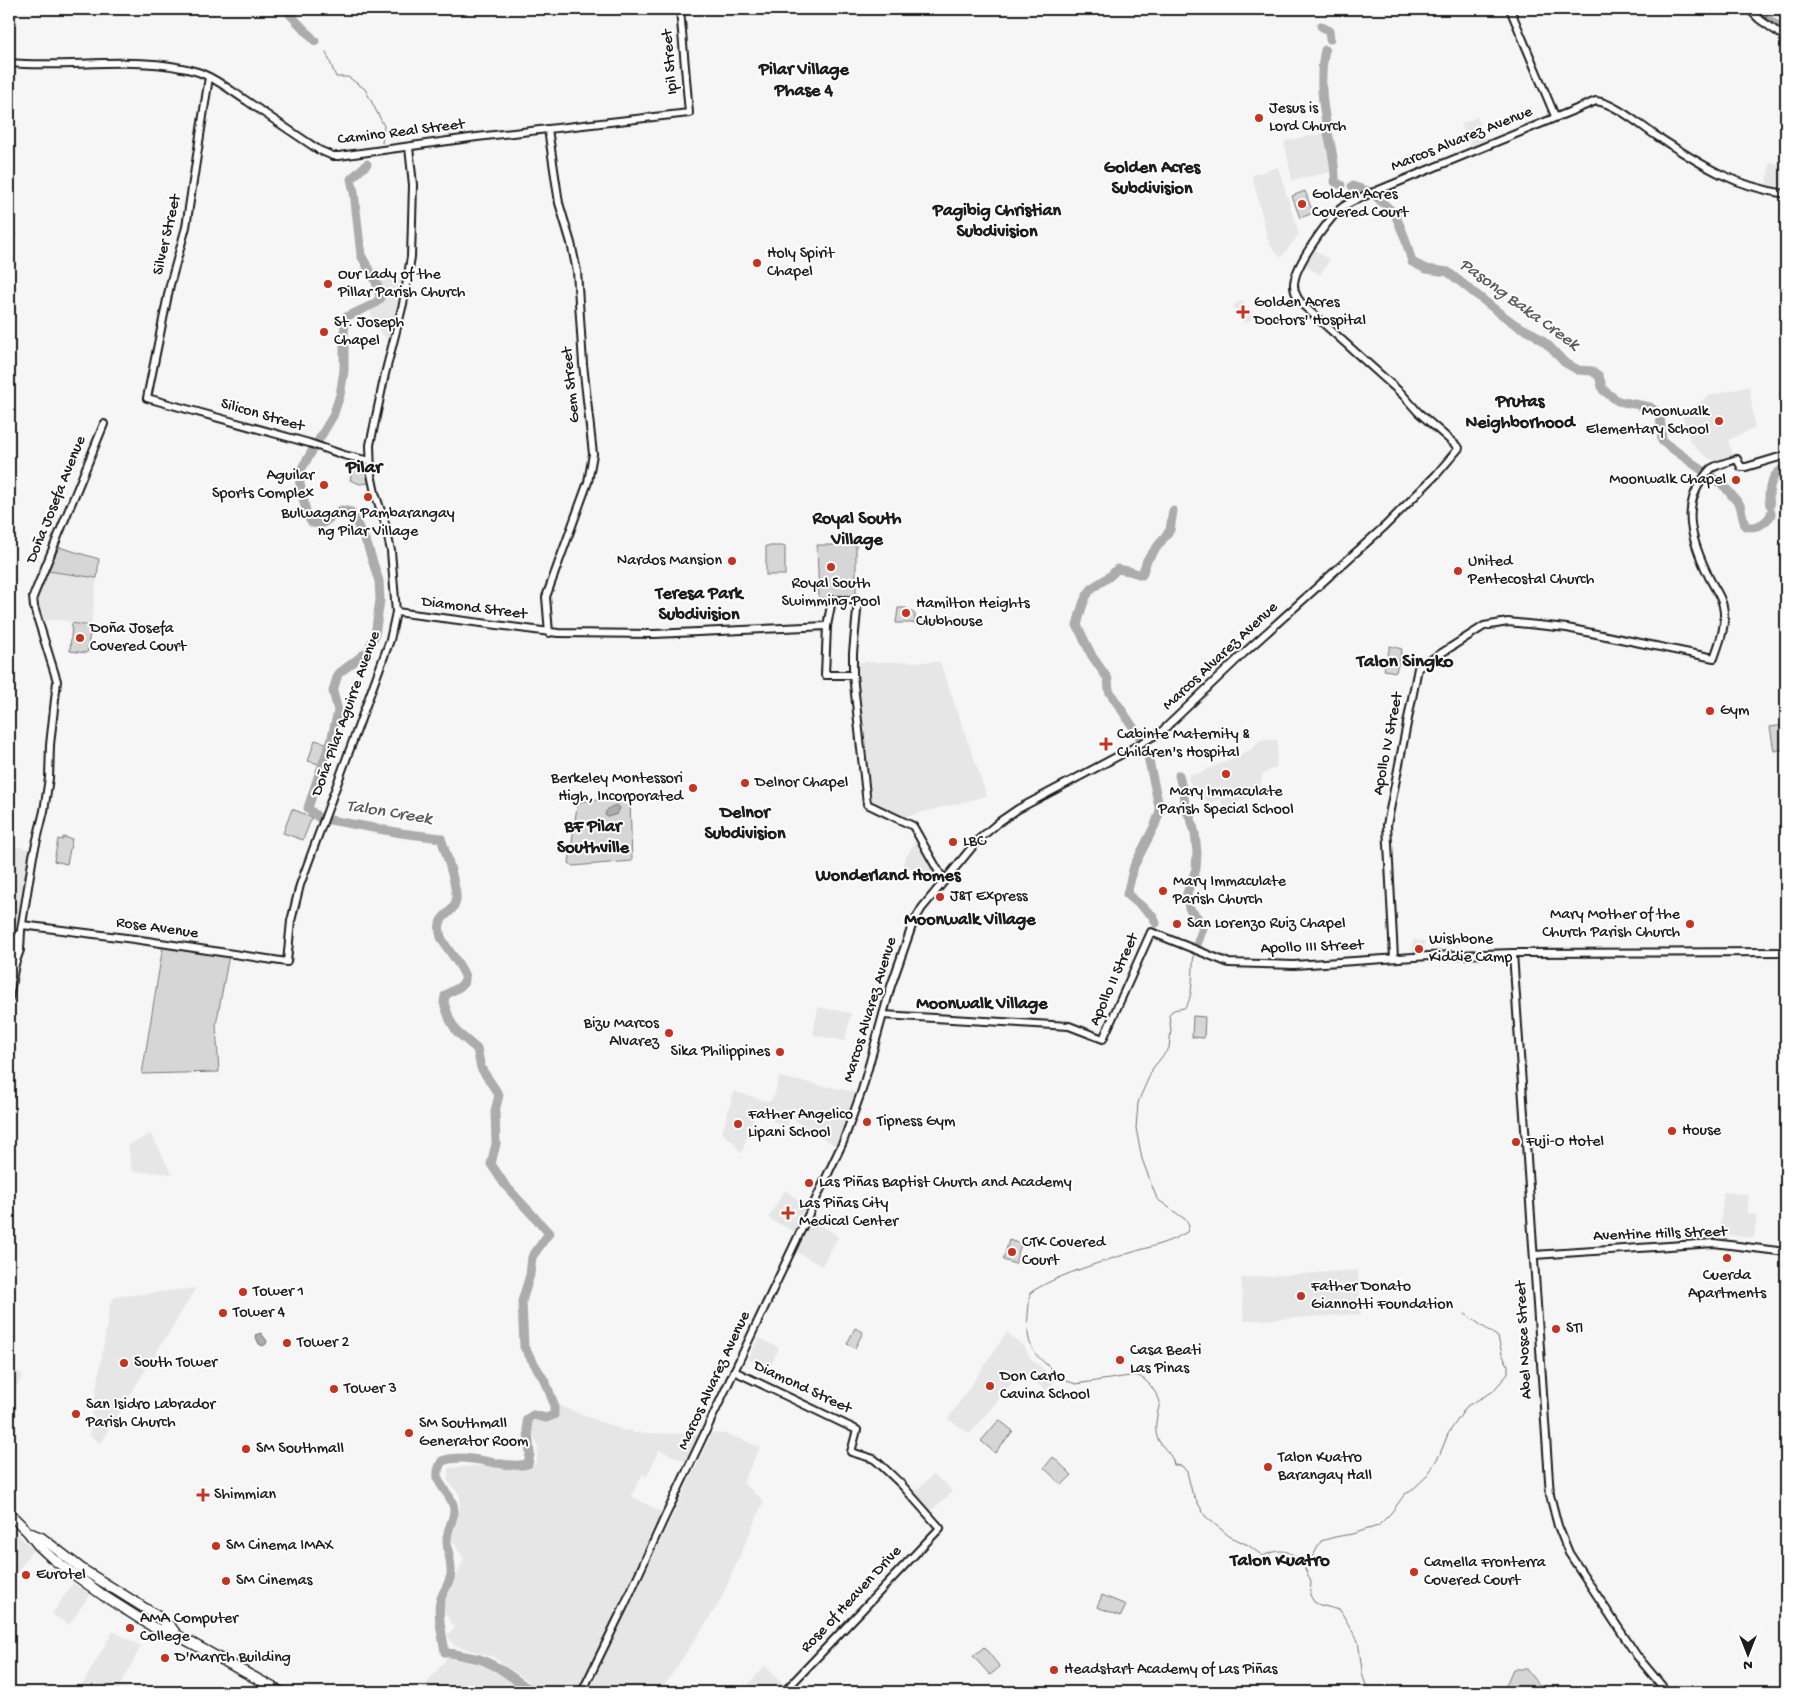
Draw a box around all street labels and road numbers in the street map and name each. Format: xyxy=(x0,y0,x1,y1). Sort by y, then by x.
street label: Ipil Street xyxy=(659,27,683,95)
street label: Marcos Alvarez Avenue xyxy=(1389,103,1536,177)
street label: Camino Real Street xyxy=(337,116,467,150)
street label: Silver Street xyxy=(150,192,187,277)
street label: Gem Street xyxy=(558,345,585,424)
street label: Silicon Street xyxy=(218,395,307,437)
street label: Doña Josefa Avenue xyxy=(22,433,91,567)
street label: Diamond Street xyxy=(419,593,529,625)
street label: Marcos Alvarez Avenue xyxy=(1159,598,1283,715)
street label: Doña Pilar Aguirre Avenue xyxy=(308,628,386,800)
street label: Apollo IV Street xyxy=(1370,690,1409,797)
street label: Rose Avenue xyxy=(115,914,200,944)
street label: Apollo II Street xyxy=(1086,930,1144,1029)
street label: Marcos Alvarez Avenue xyxy=(840,934,902,1085)
street label: Apollo III Street xyxy=(1260,937,1365,959)
street label: Aventine Hills Street xyxy=(1593,1223,1729,1247)
street label: Abel Nosce Street xyxy=(1512,1279,1538,1400)
street label: Marcos Alvarez Avenue xyxy=(675,1308,756,1453)
street label: Diamond Street xyxy=(749,1357,855,1420)
street label: Rose of Heaven Drive xyxy=(797,1542,907,1657)

